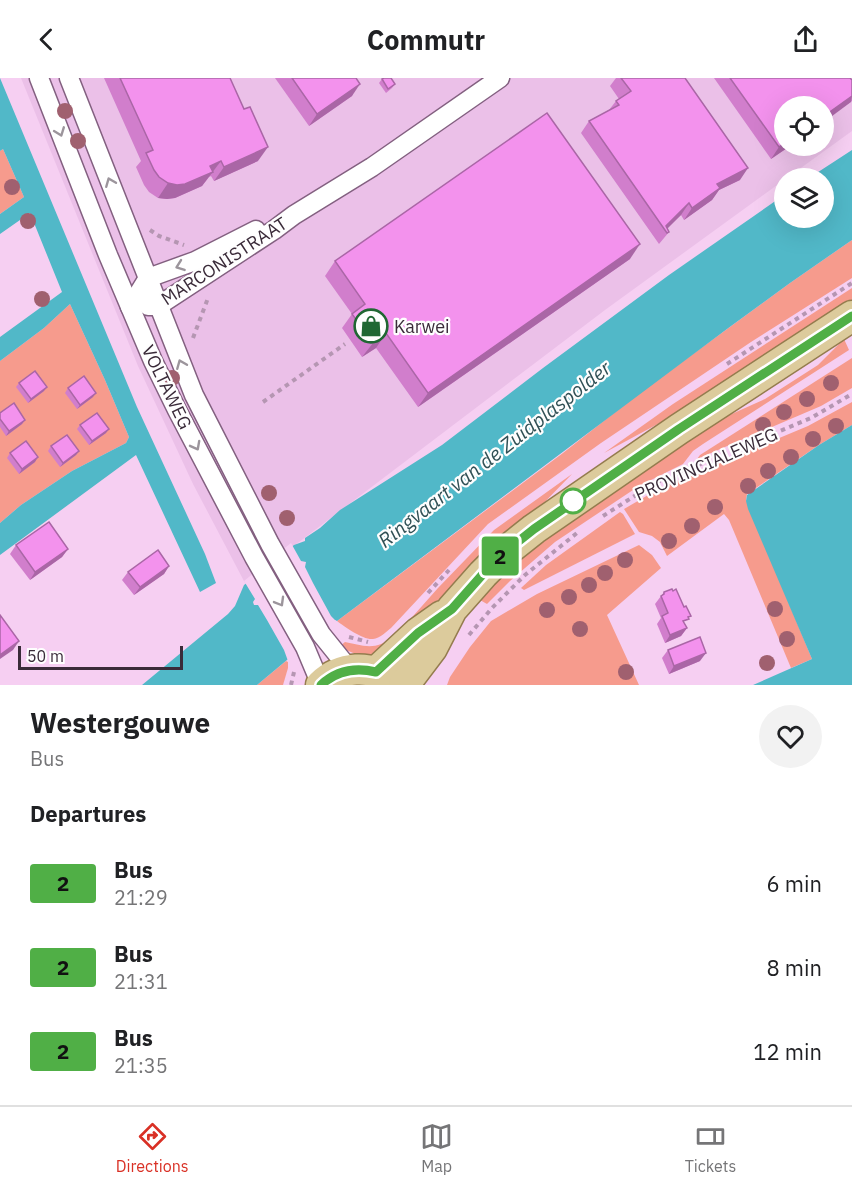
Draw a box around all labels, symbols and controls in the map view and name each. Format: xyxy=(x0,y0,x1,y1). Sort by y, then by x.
text: Commutr xyxy=(367,22,485,57)
icon: back xyxy=(30,23,63,56)
icon: share xyxy=(789,23,822,56)
map controls xyxy=(774,96,834,228)
button: locate xyxy=(774,96,834,156)
one-way arrow xyxy=(53,126,65,137)
button: layers xyxy=(774,168,834,228)
one-way arrow xyxy=(105,177,118,188)
street label: MARCONISTRAAT xyxy=(157,212,291,310)
one-way arrow xyxy=(175,259,186,272)
shop icon: Karwei xyxy=(353,308,389,344)
place label: Karwei xyxy=(394,315,450,338)
street label: VOLTAWEG xyxy=(137,341,197,433)
water label: Ringvaart van de Zuidplaspolder xyxy=(372,354,617,553)
one-way arrow xyxy=(176,359,188,370)
street label: PROVINCIALEWEG xyxy=(631,422,781,506)
one-way arrow xyxy=(189,440,200,450)
unlabelled marker xyxy=(560,488,586,514)
line badge: 2 xyxy=(480,536,520,576)
text: 2 xyxy=(494,542,506,570)
one-way arrow xyxy=(272,596,284,606)
scale bar xyxy=(18,643,183,670)
text: 50 m xyxy=(27,646,64,666)
text: Westergouwe xyxy=(30,704,210,741)
button: heart xyxy=(759,705,822,768)
text: Bus xyxy=(30,745,64,772)
text: Departures xyxy=(30,799,146,828)
text: Bus xyxy=(114,855,153,884)
text: 2 xyxy=(57,869,69,897)
text: 6 min xyxy=(766,869,822,898)
text: 21:29 xyxy=(114,884,168,911)
text: Bus xyxy=(114,939,153,968)
text: 2 xyxy=(57,953,69,981)
text: 8 min xyxy=(766,953,822,982)
text: 21:31 xyxy=(114,968,168,995)
text: Bus xyxy=(114,1023,153,1052)
text: 2 xyxy=(57,1037,69,1065)
text: 12 min xyxy=(753,1037,822,1066)
text: 21:35 xyxy=(114,1052,168,1079)
tab: Directions xyxy=(116,1120,189,1176)
tab: Map xyxy=(420,1120,453,1176)
tab: Tickets xyxy=(685,1120,736,1176)

